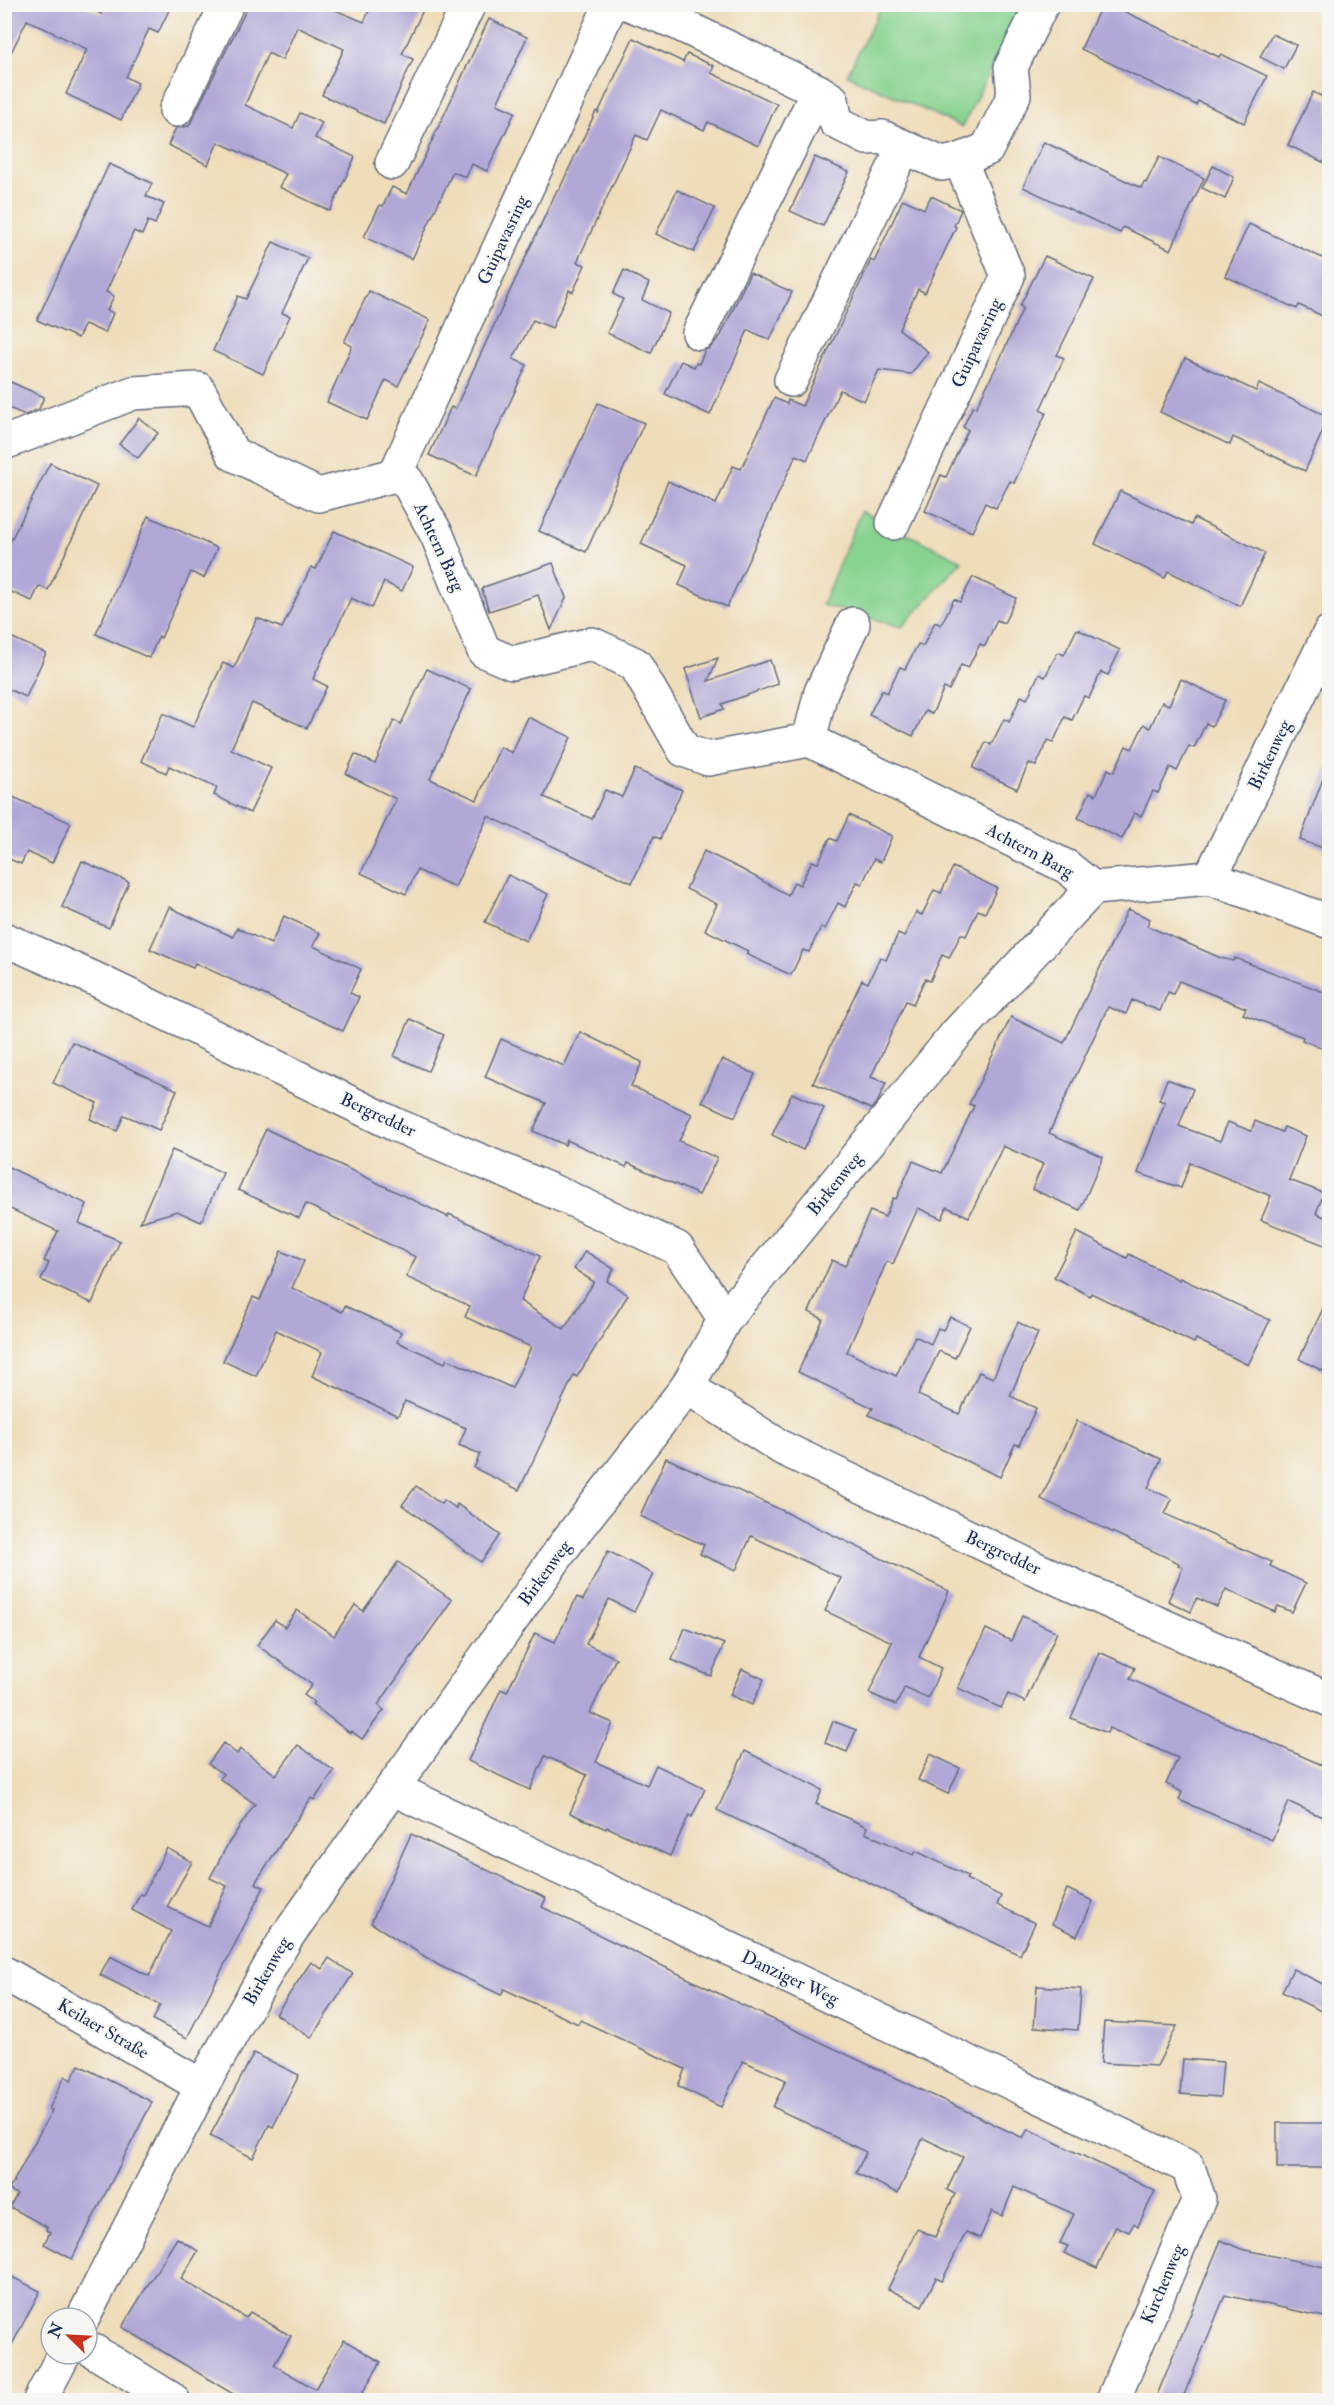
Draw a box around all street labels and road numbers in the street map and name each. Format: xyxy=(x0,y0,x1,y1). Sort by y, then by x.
street label: Guipavasring xyxy=(472,190,534,288)
street label: Guipavasring xyxy=(946,293,1008,391)
street label: Achtern Barg xyxy=(408,498,470,596)
street label: Birkenweg xyxy=(1243,715,1297,794)
street label: Achtern Barg xyxy=(981,818,1079,884)
street label: Bergredder xyxy=(336,1087,420,1143)
street label: Birkenweg xyxy=(802,1147,868,1221)
street label: Bergredder xyxy=(961,1525,1045,1581)
street label: Birkenweg xyxy=(514,1535,577,1610)
street label: Birkenweg xyxy=(238,1932,296,2009)
street label: Danziger Weg xyxy=(738,1945,843,2011)
street label: Keilaer Straße xyxy=(53,1994,153,2065)
street label: Kirchenweg xyxy=(1136,2240,1191,2327)

